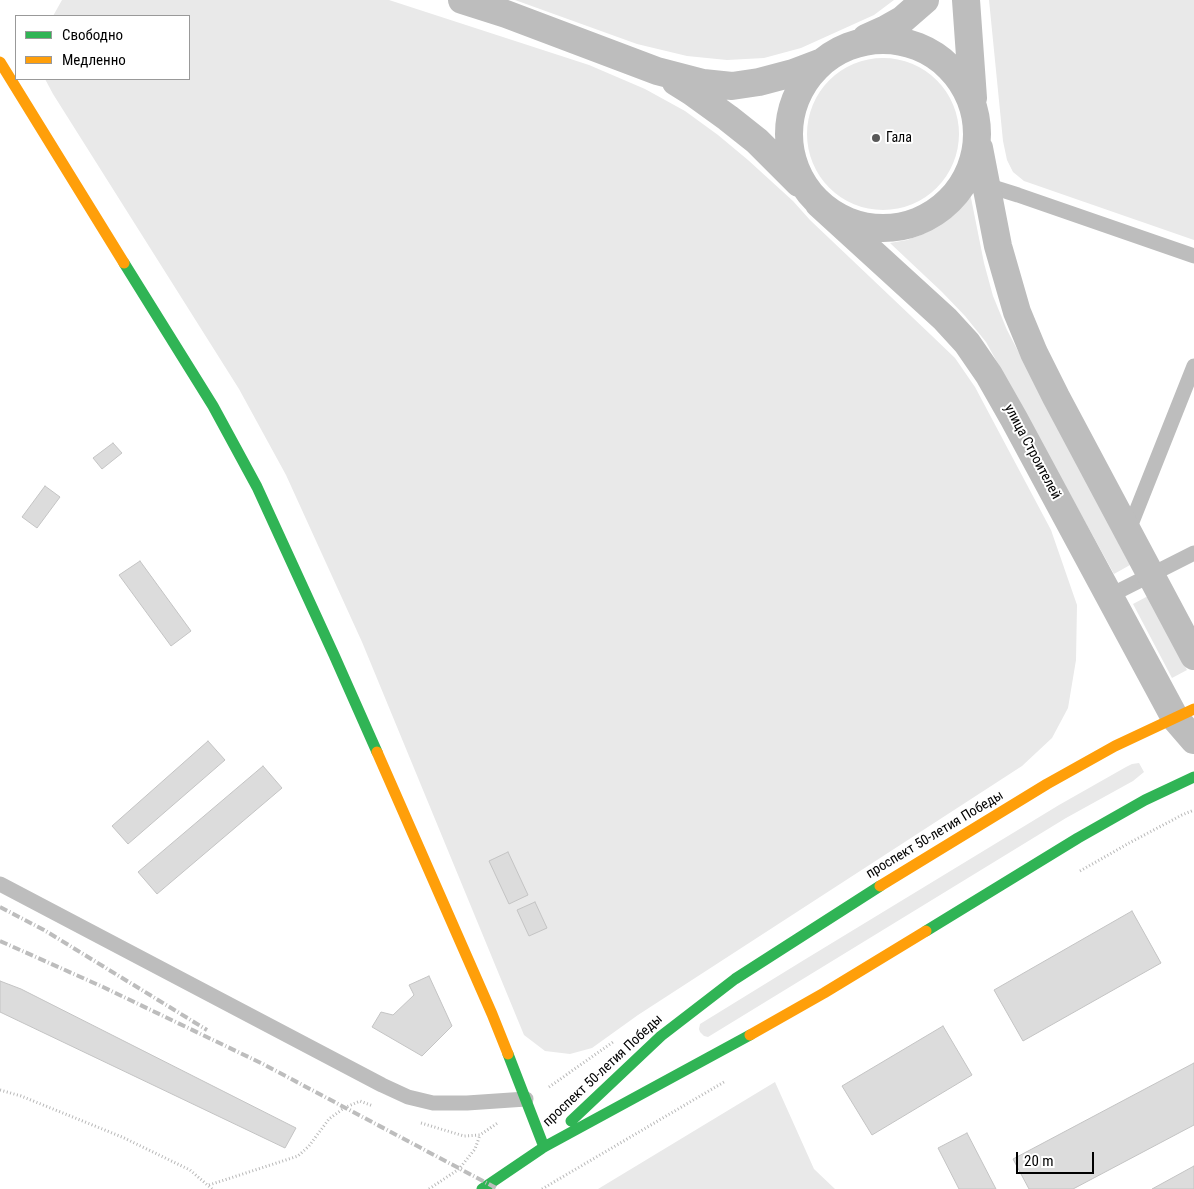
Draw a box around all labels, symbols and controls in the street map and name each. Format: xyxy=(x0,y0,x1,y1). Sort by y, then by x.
legend xyxy=(15,15,190,80)
text: Свободно xyxy=(62,26,123,44)
text: Медленно xyxy=(62,51,126,69)
place label: Гала xyxy=(886,130,912,146)
marker: Гала xyxy=(870,132,882,144)
street label: улица Строителей xyxy=(1000,402,1064,502)
street label: проспект 50-летия Победы xyxy=(863,787,1007,883)
street label: проспект 50-летия Победы xyxy=(540,1011,666,1131)
scale bar xyxy=(1019,1142,1096,1174)
text: 20 m xyxy=(1024,1152,1054,1170)

